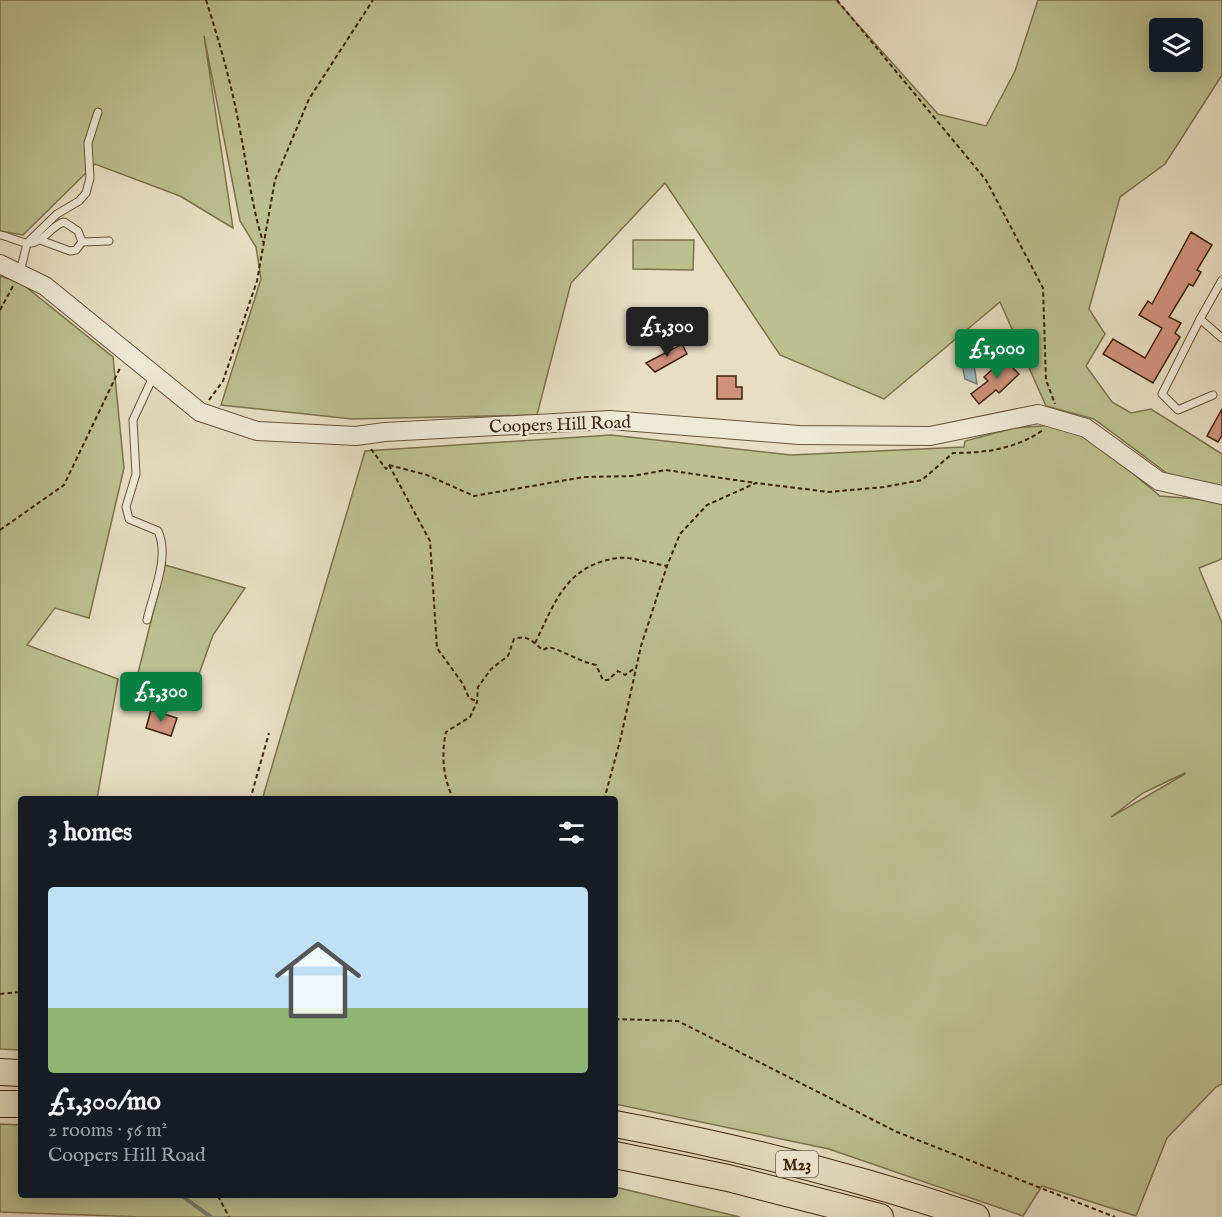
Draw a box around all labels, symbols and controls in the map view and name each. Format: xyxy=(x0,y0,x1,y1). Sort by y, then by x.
map controls xyxy=(1149,18,1203,72)
button: layers xyxy=(1149,18,1203,72)
pin: £1,300 xyxy=(618,307,716,358)
text: £1,300 xyxy=(640,314,694,339)
pin: £1,000 xyxy=(948,329,1046,380)
text: £1,000 xyxy=(969,336,1025,361)
street label: Coopers Hill Road xyxy=(489,412,632,439)
pin: £1,300 xyxy=(112,672,210,723)
text: £1,300 xyxy=(134,679,188,704)
text: 3 homes xyxy=(48,816,132,849)
icon: filters xyxy=(555,816,588,849)
icon: home xyxy=(264,926,372,1034)
text: £1,300/mo xyxy=(48,1085,161,1118)
text: 2 rooms · 56 m² xyxy=(48,1118,167,1143)
text: Coopers Hill Road xyxy=(48,1143,206,1168)
road number: M23 xyxy=(776,1151,818,1177)

